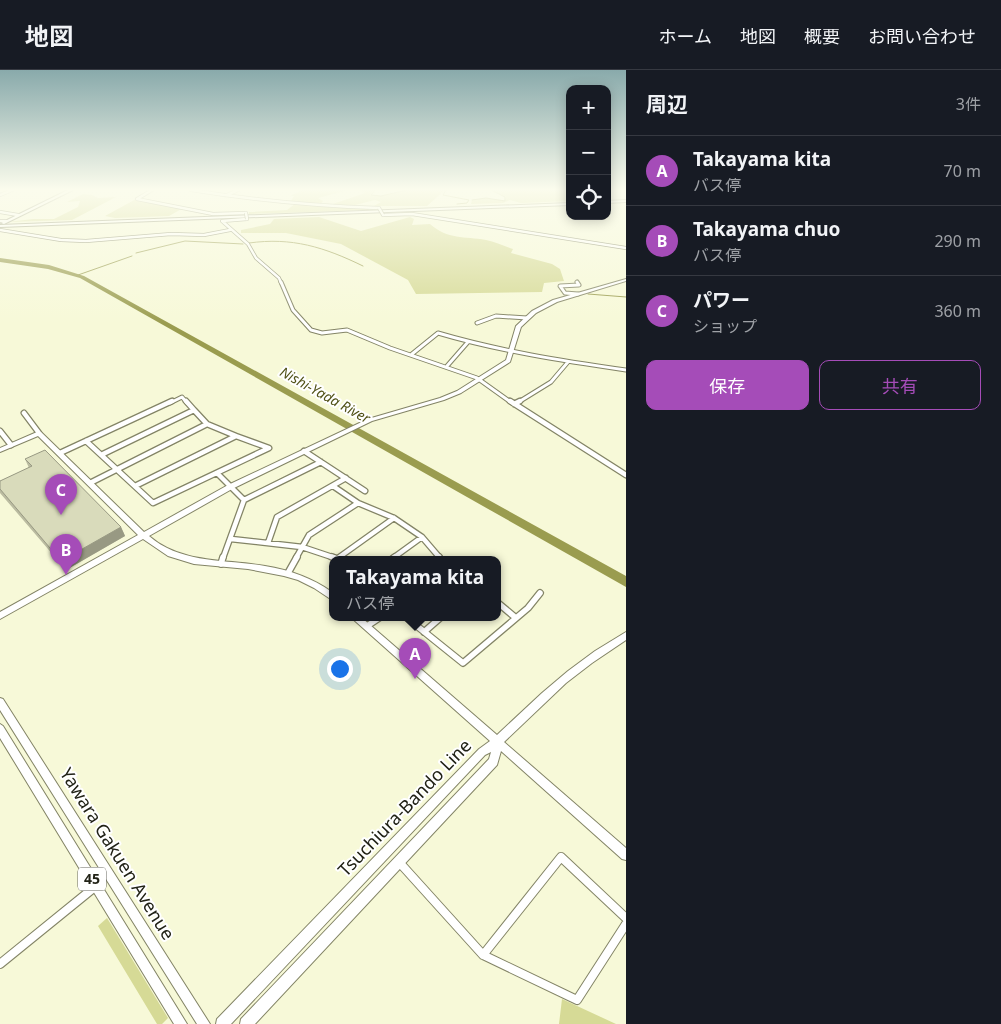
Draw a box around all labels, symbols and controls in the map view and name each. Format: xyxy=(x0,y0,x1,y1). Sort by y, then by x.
text: 地図 xyxy=(25,19,73,52)
text: ホーム xyxy=(659,24,712,48)
text: 地図 xyxy=(740,24,776,48)
text: 概要 xyxy=(804,24,840,48)
text: お問い合わせ xyxy=(868,24,976,48)
map controls xyxy=(566,85,611,220)
button: + xyxy=(566,85,611,130)
text: 周辺 xyxy=(646,90,688,118)
text: 3件 xyxy=(956,93,981,115)
button: − xyxy=(566,130,611,175)
text: Takayama kita xyxy=(693,146,831,172)
text: A xyxy=(656,160,668,182)
text: 70 m xyxy=(944,160,981,182)
text: バス停 xyxy=(693,174,741,196)
button: locate xyxy=(566,175,611,220)
text: Takayama chuo xyxy=(693,216,840,242)
text: B xyxy=(657,230,667,252)
text: 290 m xyxy=(934,230,981,252)
text: バス停 xyxy=(693,244,741,266)
text: パワー xyxy=(693,287,750,313)
text: C xyxy=(657,300,667,322)
text: 360 m xyxy=(934,300,981,322)
text: ショップ xyxy=(693,315,757,337)
button: 保存 xyxy=(646,360,809,410)
button: 共有 xyxy=(819,360,981,410)
water label: Nishi-Yada River xyxy=(277,362,374,427)
pin: C xyxy=(45,474,77,515)
pin: B xyxy=(50,534,82,575)
popup xyxy=(329,556,501,621)
text: Takayama kita xyxy=(346,564,484,590)
text: バス停 xyxy=(346,592,394,614)
pin: A xyxy=(399,638,431,679)
your location xyxy=(327,656,353,682)
street label: Tsuchiura-Bando Line xyxy=(332,733,476,881)
street label: Yawara Gakuen Avenue xyxy=(55,763,181,944)
road number: 45 xyxy=(78,868,106,891)

